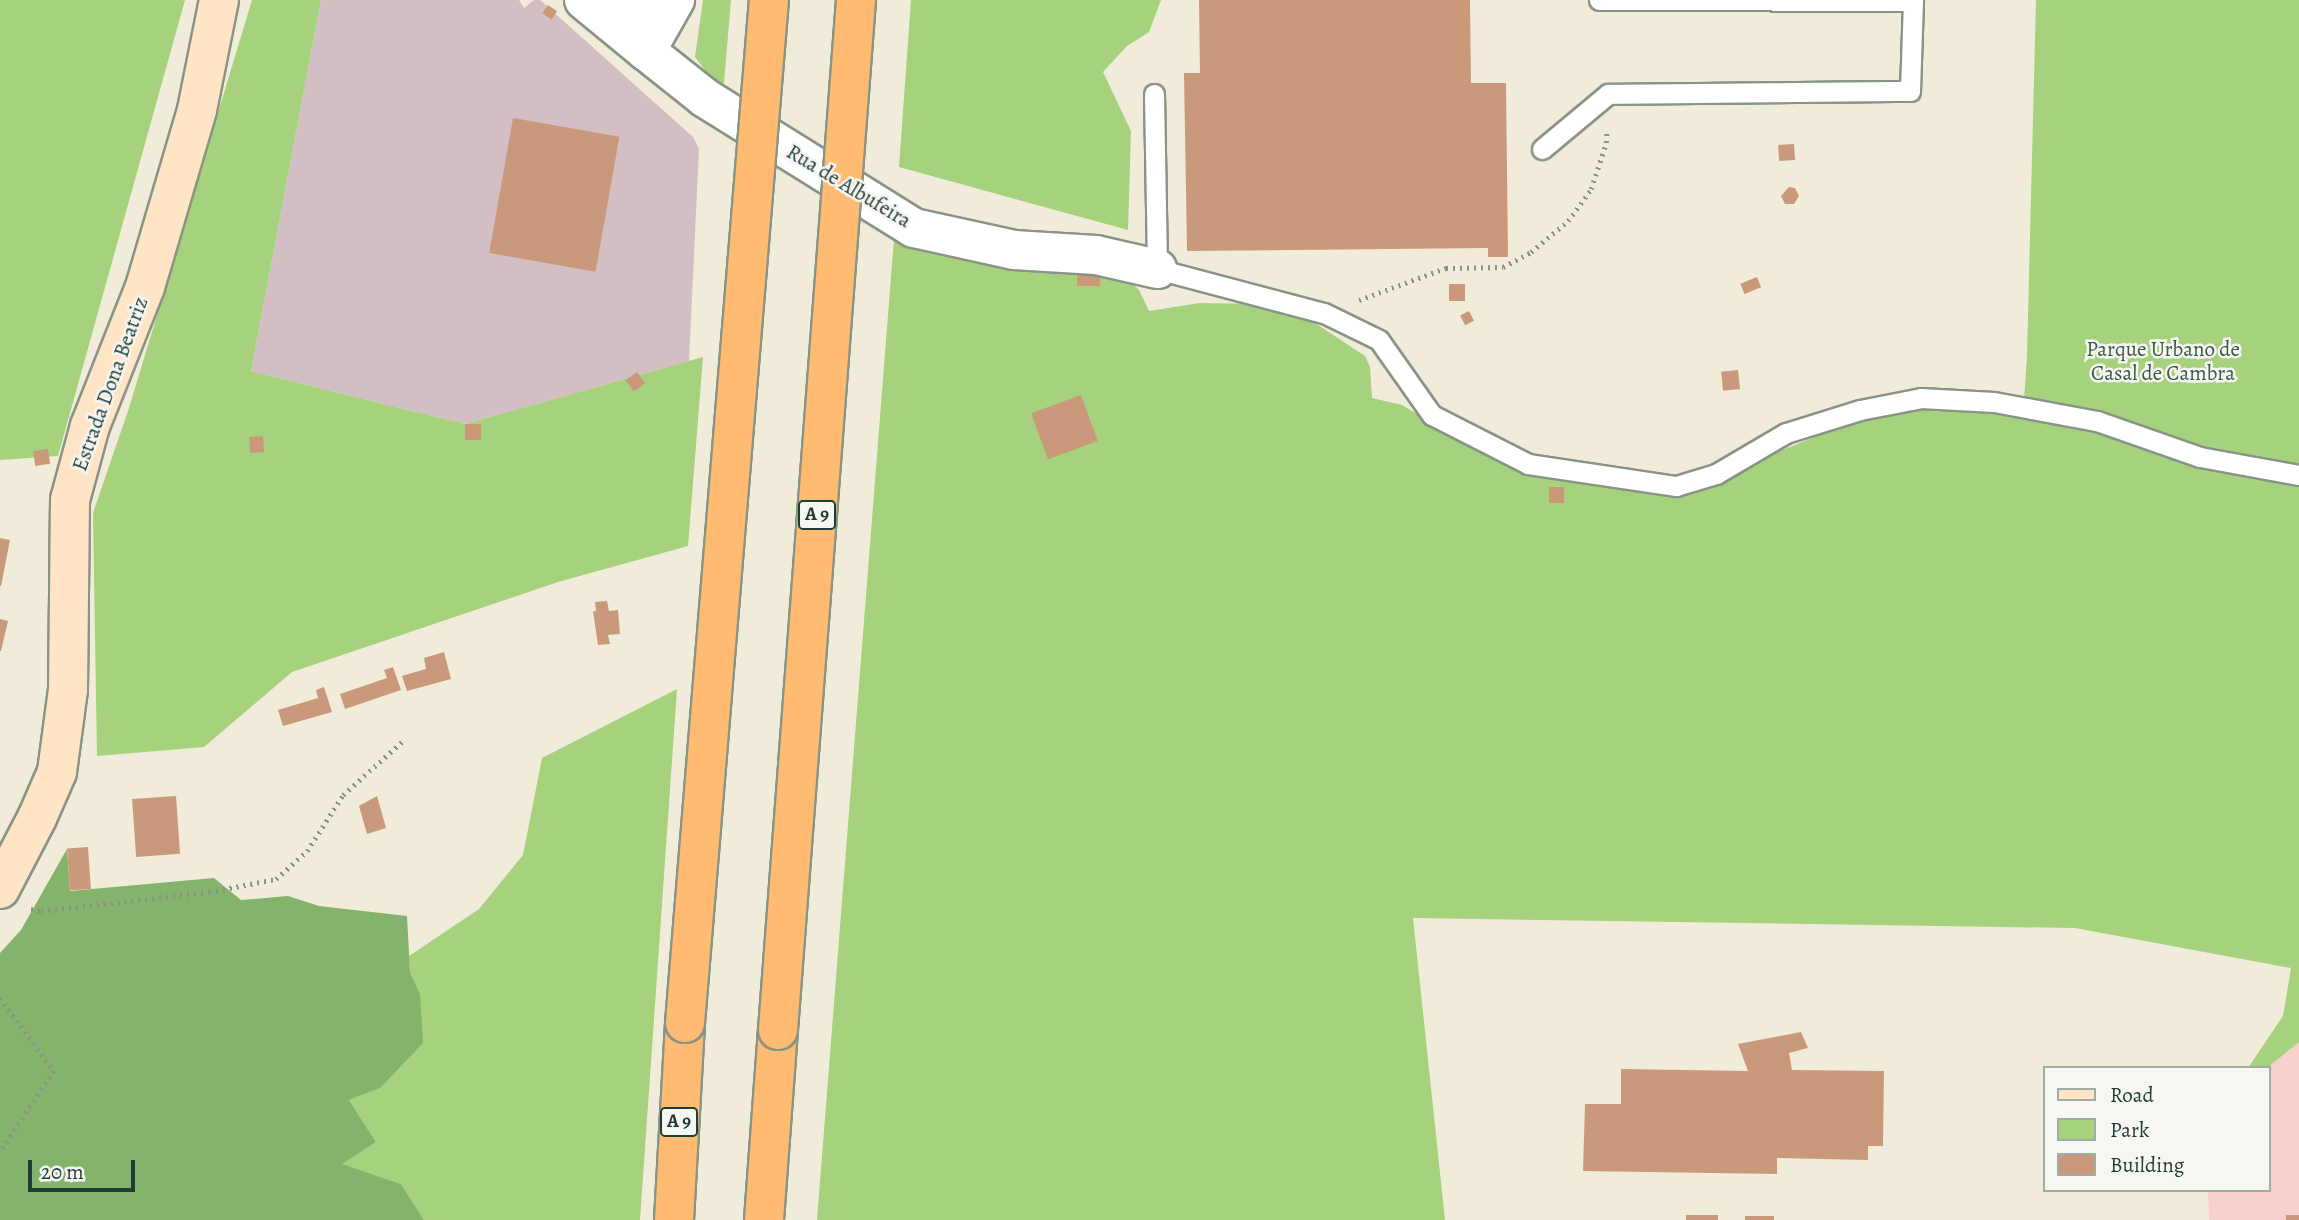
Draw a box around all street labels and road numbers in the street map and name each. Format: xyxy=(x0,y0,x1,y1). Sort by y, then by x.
street label: Rua de Albufeira xyxy=(782,139,916,233)
street label: Estrada Dona Beatriz xyxy=(67,294,153,474)
road number: A 9 xyxy=(798,500,836,530)
road number: A 9 xyxy=(660,1106,698,1138)

